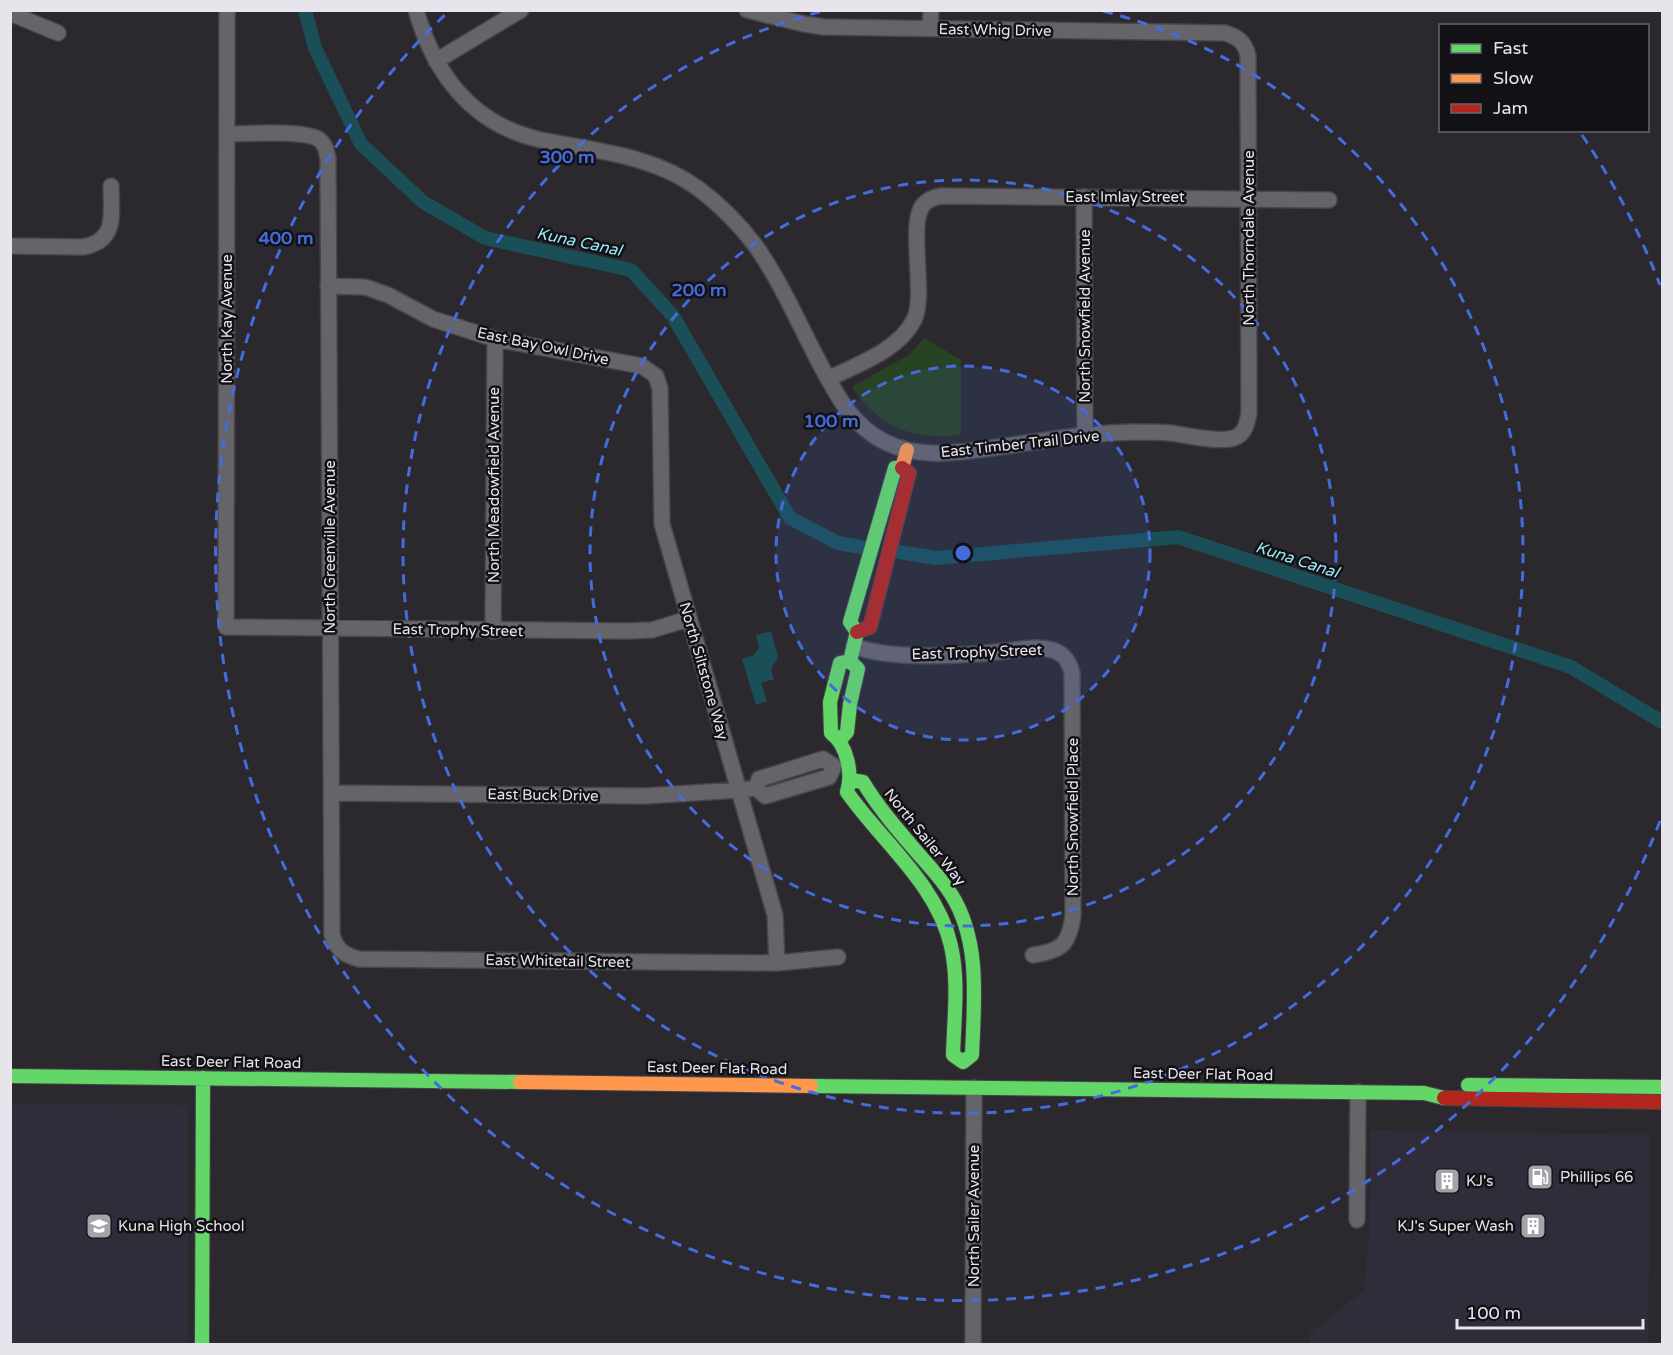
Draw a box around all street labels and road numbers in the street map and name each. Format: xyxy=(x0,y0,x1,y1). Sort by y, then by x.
street label: East Whig Drive xyxy=(938,20,1052,40)
street label: North Thorndale Avenue xyxy=(1240,150,1258,326)
street label: East Imlay Street xyxy=(1065,188,1185,206)
street label: North Snowfield Avenue xyxy=(1076,229,1094,403)
street label: North Kay Avenue xyxy=(218,254,236,384)
street label: East Bay Owl Drive xyxy=(476,323,610,369)
street label: North Meadowfield Avenue xyxy=(485,387,503,583)
street label: East Timber Trail Drive xyxy=(940,427,1100,461)
street label: North Greenville Avenue xyxy=(321,460,339,634)
street label: North Siltstone Way xyxy=(676,600,732,742)
street label: East Trophy Street xyxy=(392,620,524,640)
street label: East Trophy Street xyxy=(911,641,1043,663)
street label: North Snowfield Place xyxy=(1064,738,1082,896)
street label: East Buck Drive xyxy=(487,785,599,805)
street label: North Sailer Way xyxy=(880,785,970,889)
street label: East Whitetail Street xyxy=(485,951,631,971)
street label: East Deer Flat Road xyxy=(161,1052,301,1072)
street label: East Deer Flat Road xyxy=(647,1058,787,1078)
street label: East Deer Flat Road xyxy=(1133,1064,1273,1084)
street label: North Sailer Avenue xyxy=(965,1145,983,1287)

